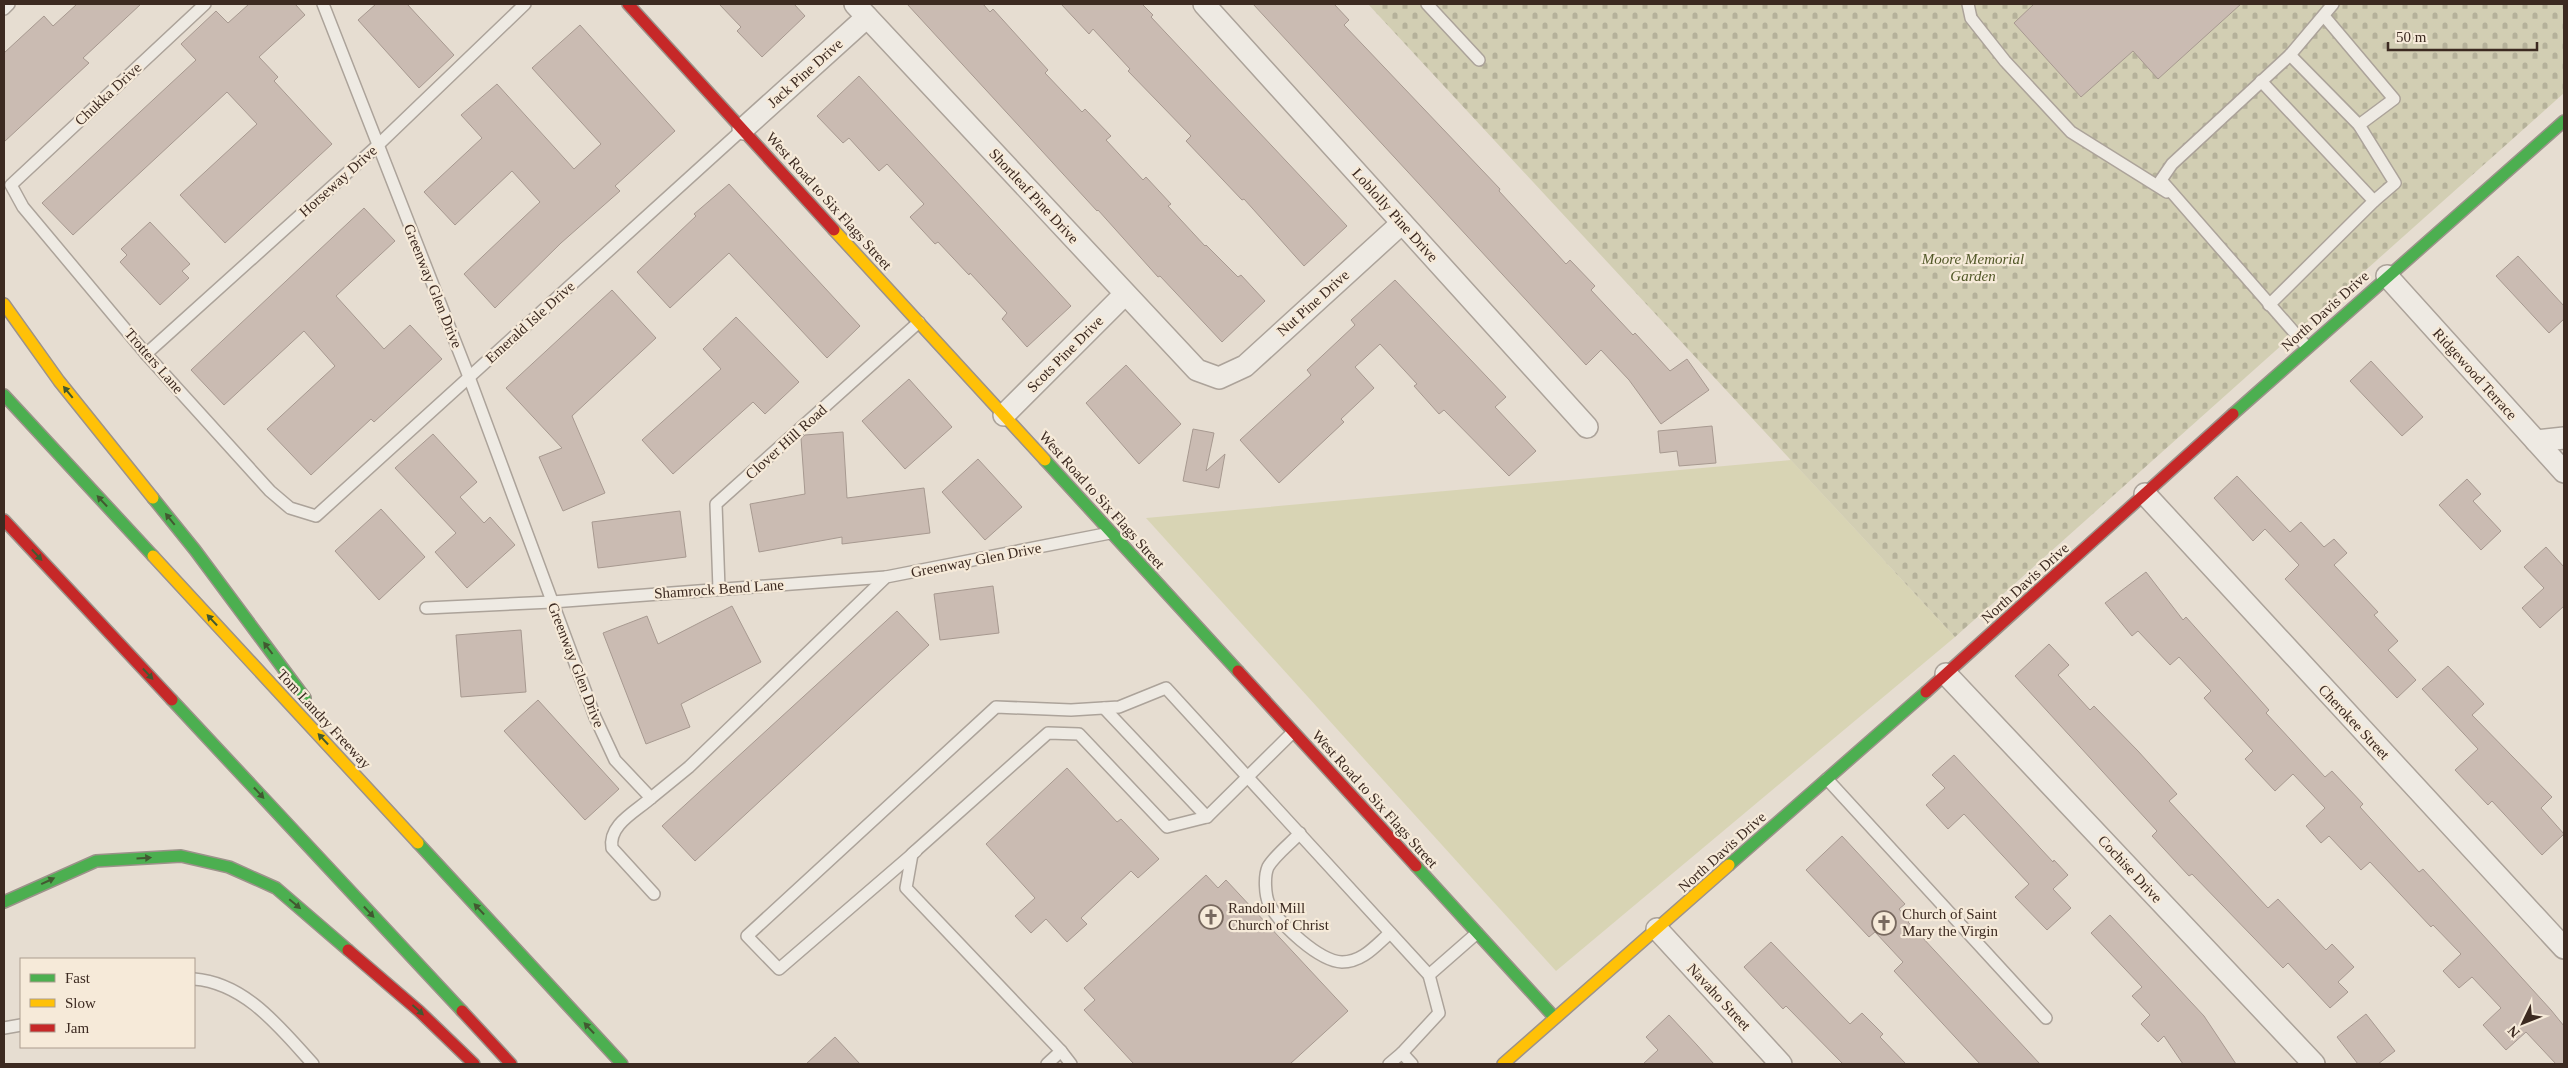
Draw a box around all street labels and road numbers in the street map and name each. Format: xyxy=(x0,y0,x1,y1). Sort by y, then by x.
street label: Jack Pine Drive xyxy=(764,35,846,111)
street label: Chukka Drive xyxy=(72,59,145,129)
street label: West Road to Six Flags Street xyxy=(763,129,895,274)
street label: Horseway Drive xyxy=(296,142,380,220)
street label: Shortleaf Pine Drive xyxy=(986,145,1082,247)
street label: Loblolly Pine Drive xyxy=(1349,165,1441,265)
street label: Greenway Glen Drive xyxy=(401,222,465,351)
street label: Nut Pine Drive xyxy=(1274,266,1352,339)
street label: North Davis Drive xyxy=(2278,267,2372,354)
street label: Emerald Isle Drive xyxy=(482,278,578,366)
street label: Scots Pine Drive xyxy=(1024,312,1107,395)
street label: Trotters Lane xyxy=(121,325,187,397)
street label: Ridgewood Terrace xyxy=(2430,325,2520,423)
street label: Clover Hill Road xyxy=(742,401,830,483)
street label: West Road to Six Flags Street xyxy=(1036,428,1168,573)
street label: Greenway Glen Drive xyxy=(909,539,1043,580)
street label: North Davis Drive xyxy=(1978,539,2072,626)
street label: Shamrock Bend Lane xyxy=(654,576,785,602)
street label: Greenway Glen Drive xyxy=(545,600,607,730)
street label: Tom Landry Freeway xyxy=(274,666,374,772)
street label: Cherokee Street xyxy=(2315,681,2393,763)
street label: West Road to Six Flags Street xyxy=(1309,727,1441,872)
street label: North Davis Drive xyxy=(1675,808,1769,895)
street label: Cochise Drive xyxy=(2095,832,2165,906)
street label: Navaho Street xyxy=(1684,960,1755,1034)

